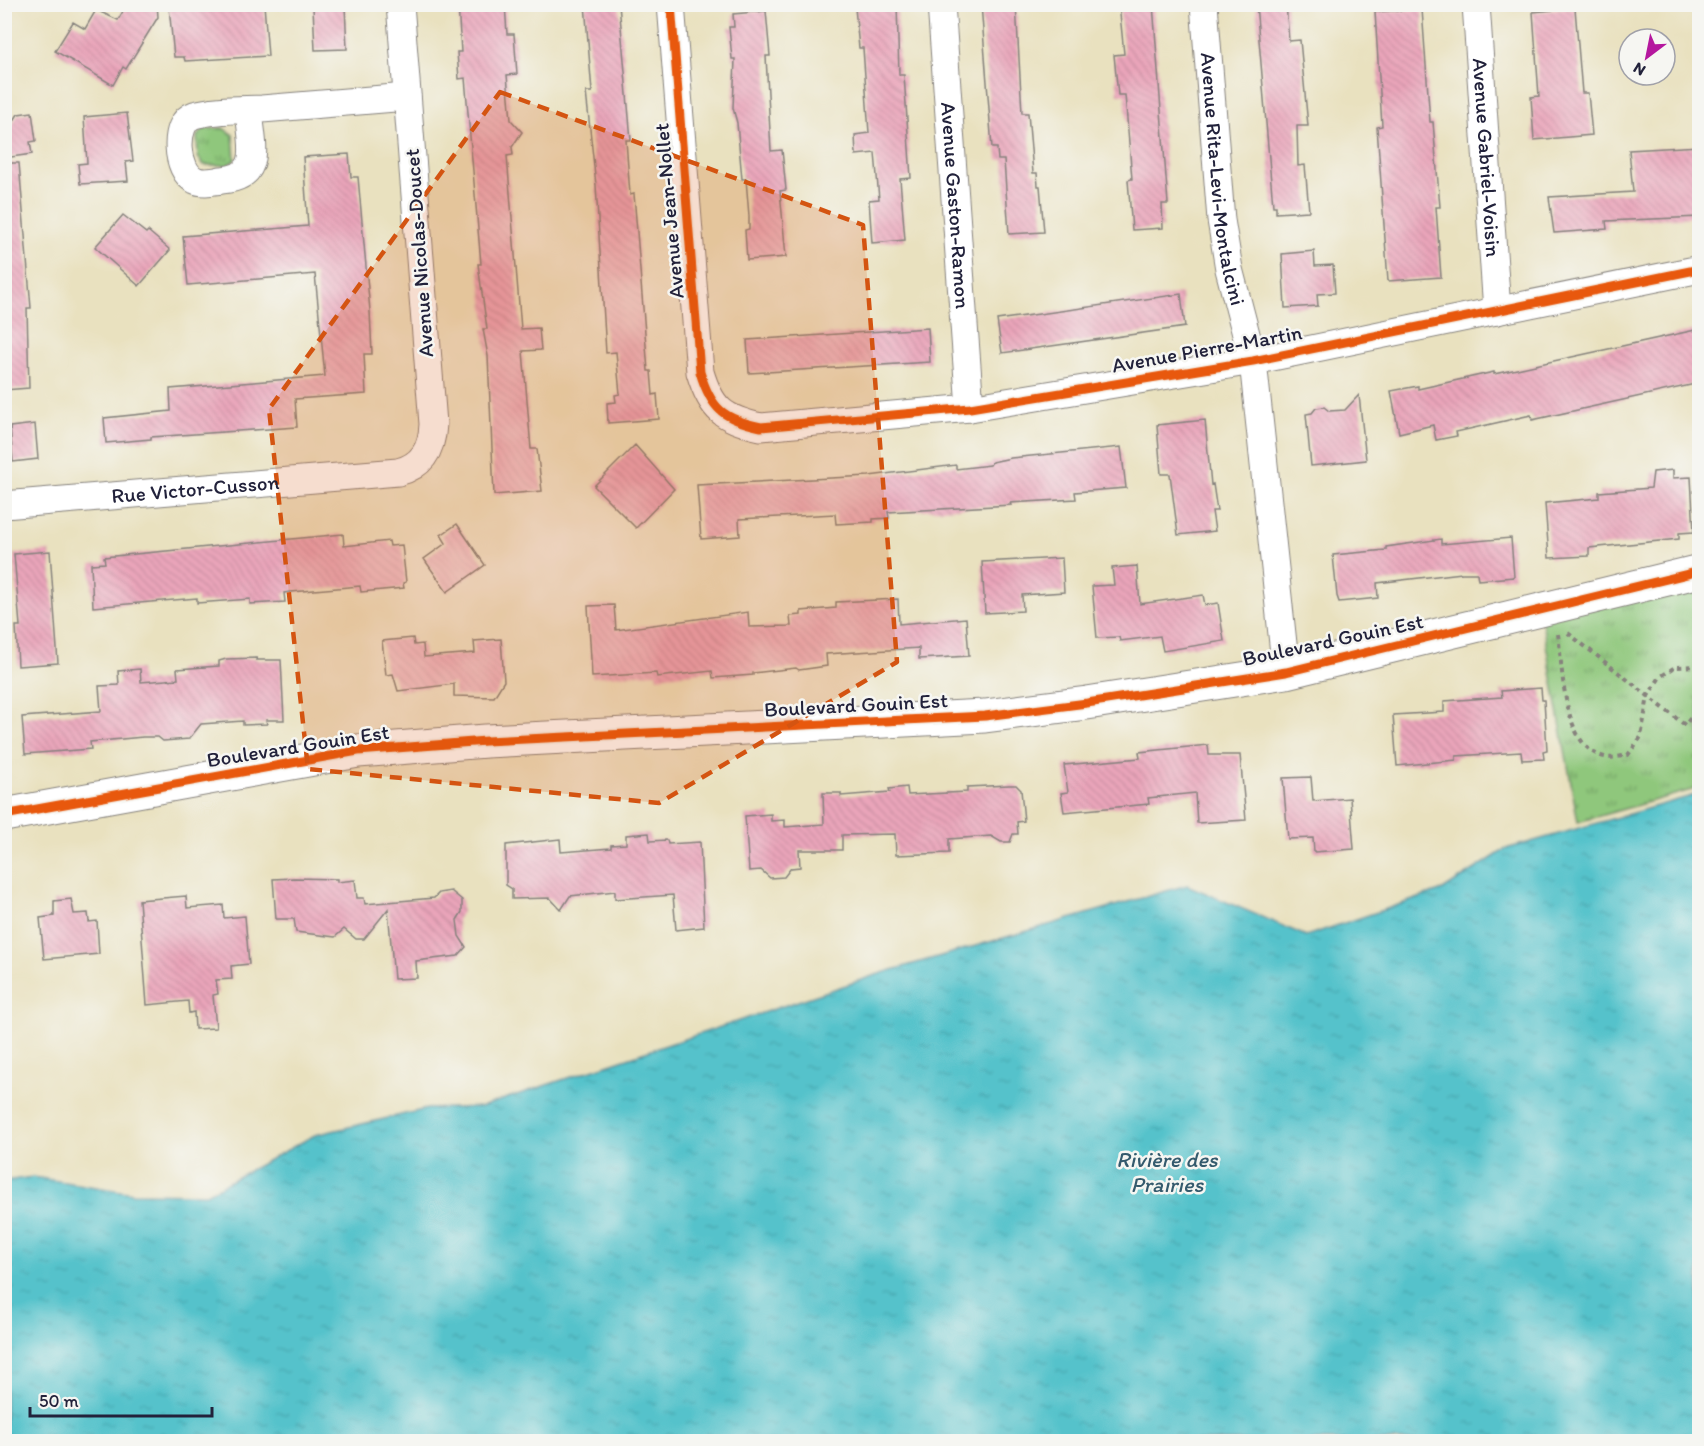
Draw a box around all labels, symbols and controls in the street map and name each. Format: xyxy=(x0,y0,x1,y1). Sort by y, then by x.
north arrow xyxy=(1617,27,1677,87)
street label: Avenue Rita-Levi-Montalcini xyxy=(1196,51,1251,308)
street label: Avenue Gabriel-Voisin xyxy=(1468,57,1506,258)
text: N xyxy=(1630,58,1649,80)
street label: Avenue Gaston-Ramon xyxy=(936,101,976,310)
street label: Avenue Jean-Nollet xyxy=(648,122,689,300)
street label: Avenue Nicolas-Doucet xyxy=(399,148,438,358)
street label: Avenue Pierre-Martin xyxy=(1110,319,1304,378)
street label: Rue Victor-Cusson xyxy=(110,469,280,508)
street label: Boulevard Gouin Est xyxy=(1240,608,1426,671)
street label: Boulevard Gouin Est xyxy=(763,687,949,722)
street label: Boulevard Gouin Est xyxy=(205,719,391,772)
water label: Rivière des Prairies xyxy=(1116,1146,1219,1198)
scale bar xyxy=(30,1380,212,1418)
text: 50 m xyxy=(39,1390,79,1412)

